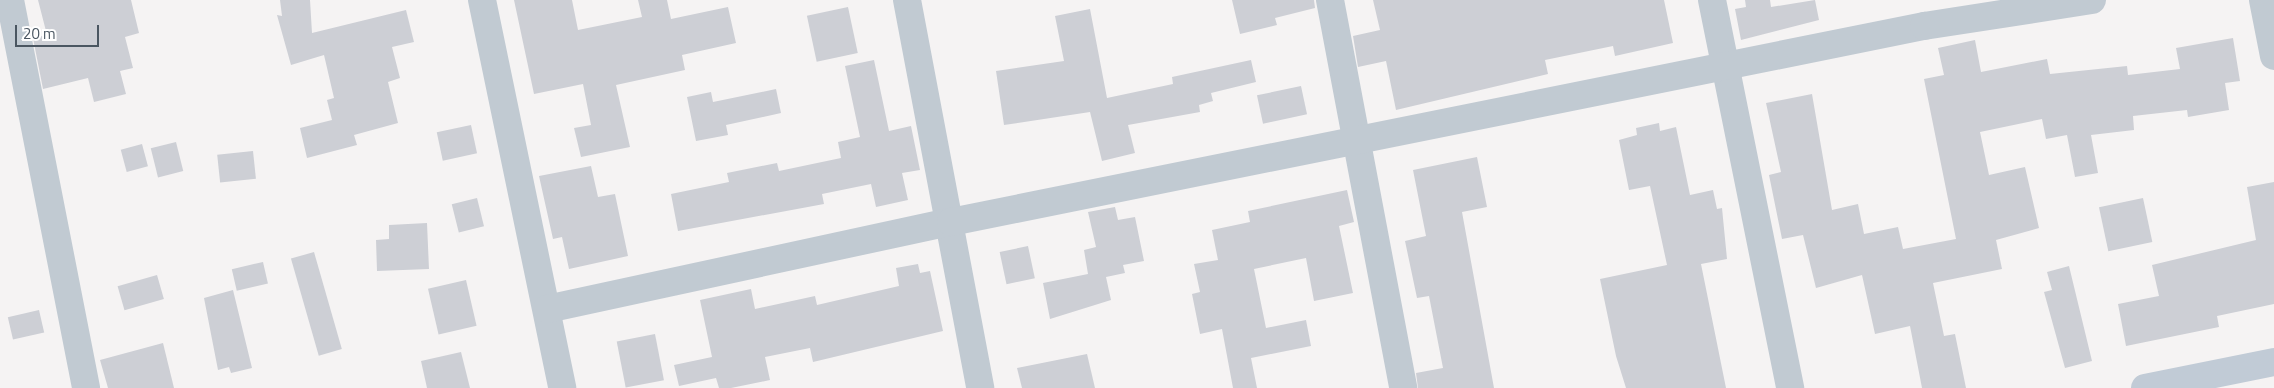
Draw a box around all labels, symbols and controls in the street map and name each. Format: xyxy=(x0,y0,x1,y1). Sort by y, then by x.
scale bar xyxy=(18,15,101,47)
text: 20 m xyxy=(23,22,56,45)

